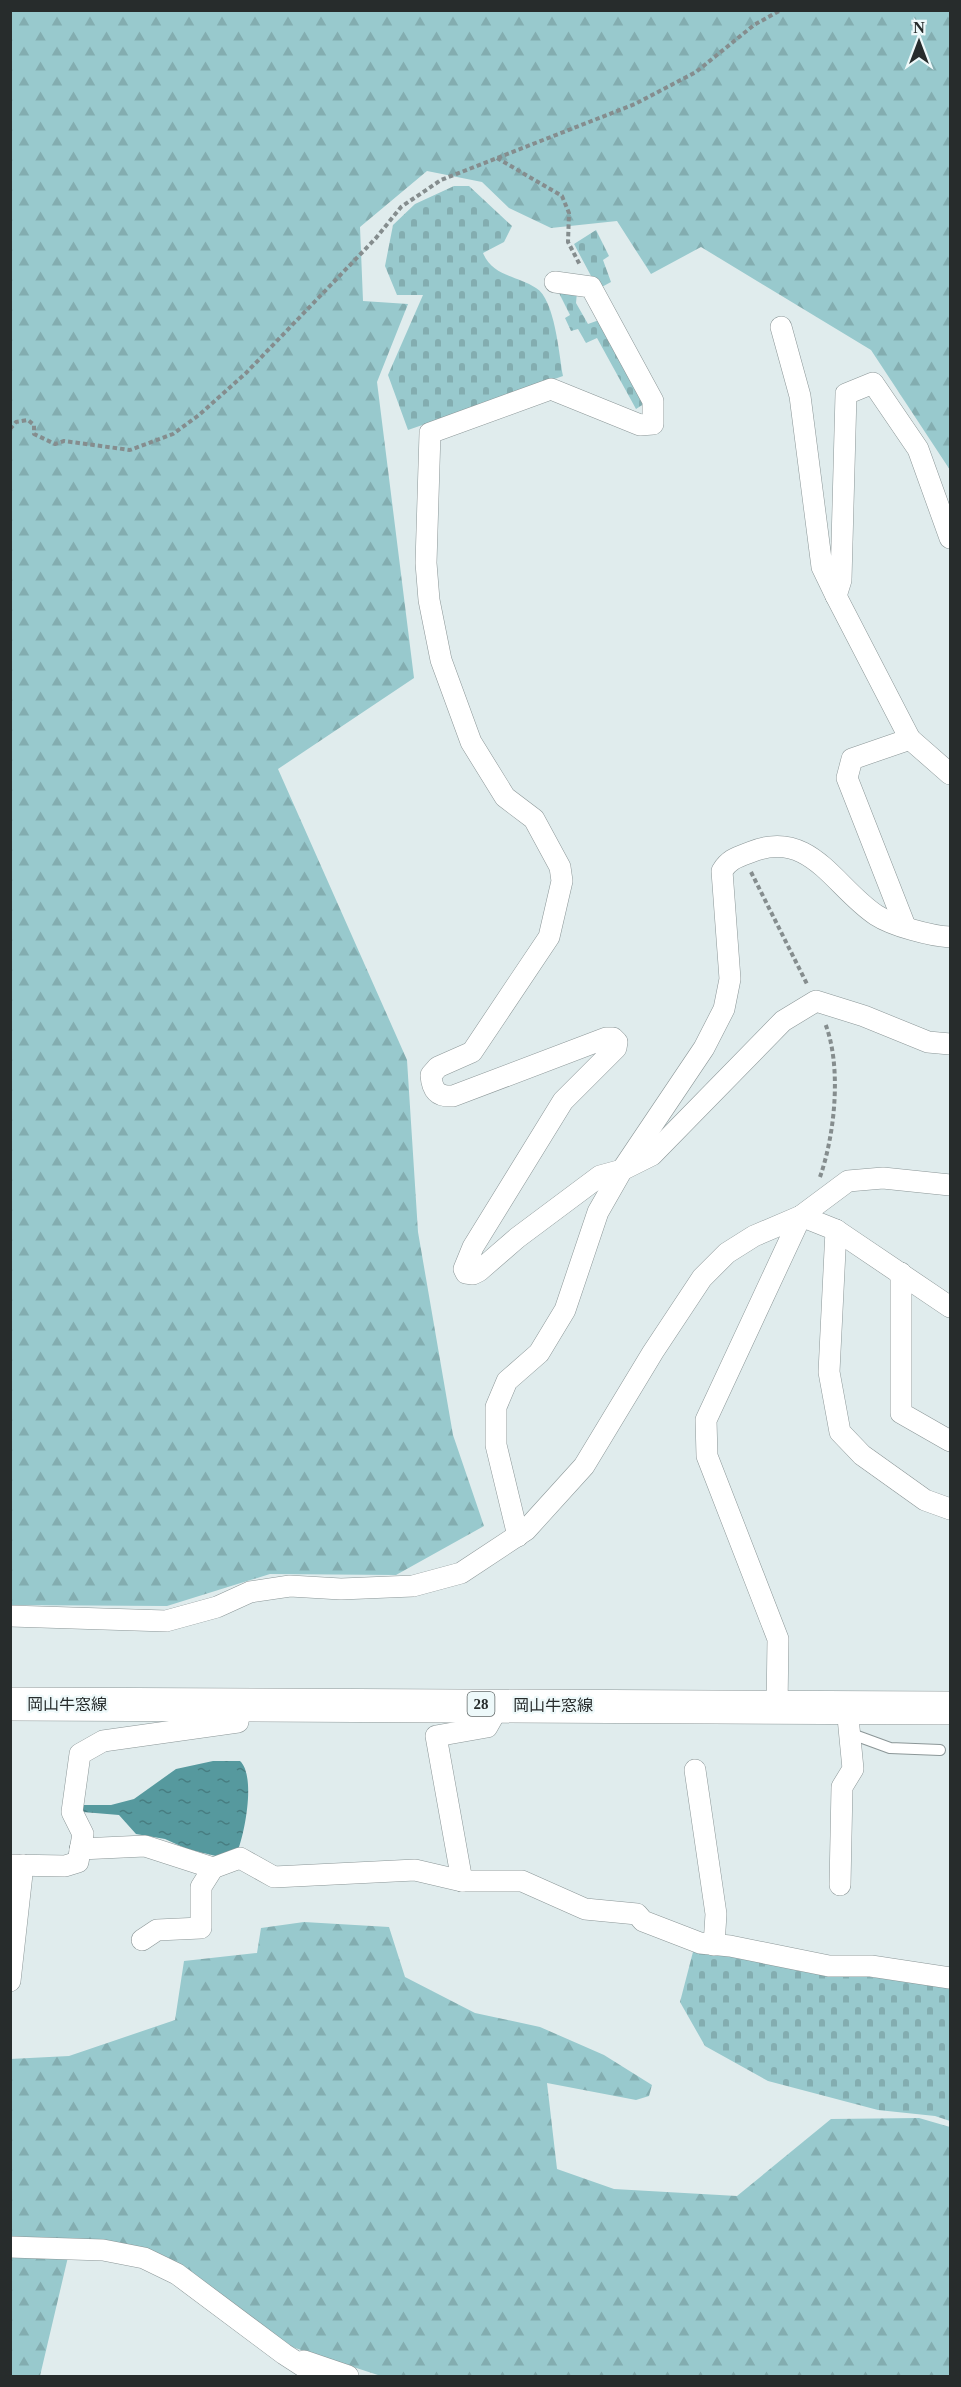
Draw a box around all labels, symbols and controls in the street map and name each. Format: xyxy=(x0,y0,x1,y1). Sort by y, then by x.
north arrow xyxy=(889,12,949,72)
text: N xyxy=(913,19,925,36)
road number: 28 xyxy=(468,1692,494,1716)
street label: 岡山牛窓線 xyxy=(27,1696,107,1713)
street label: 岡山牛窓線 xyxy=(513,1697,593,1714)

